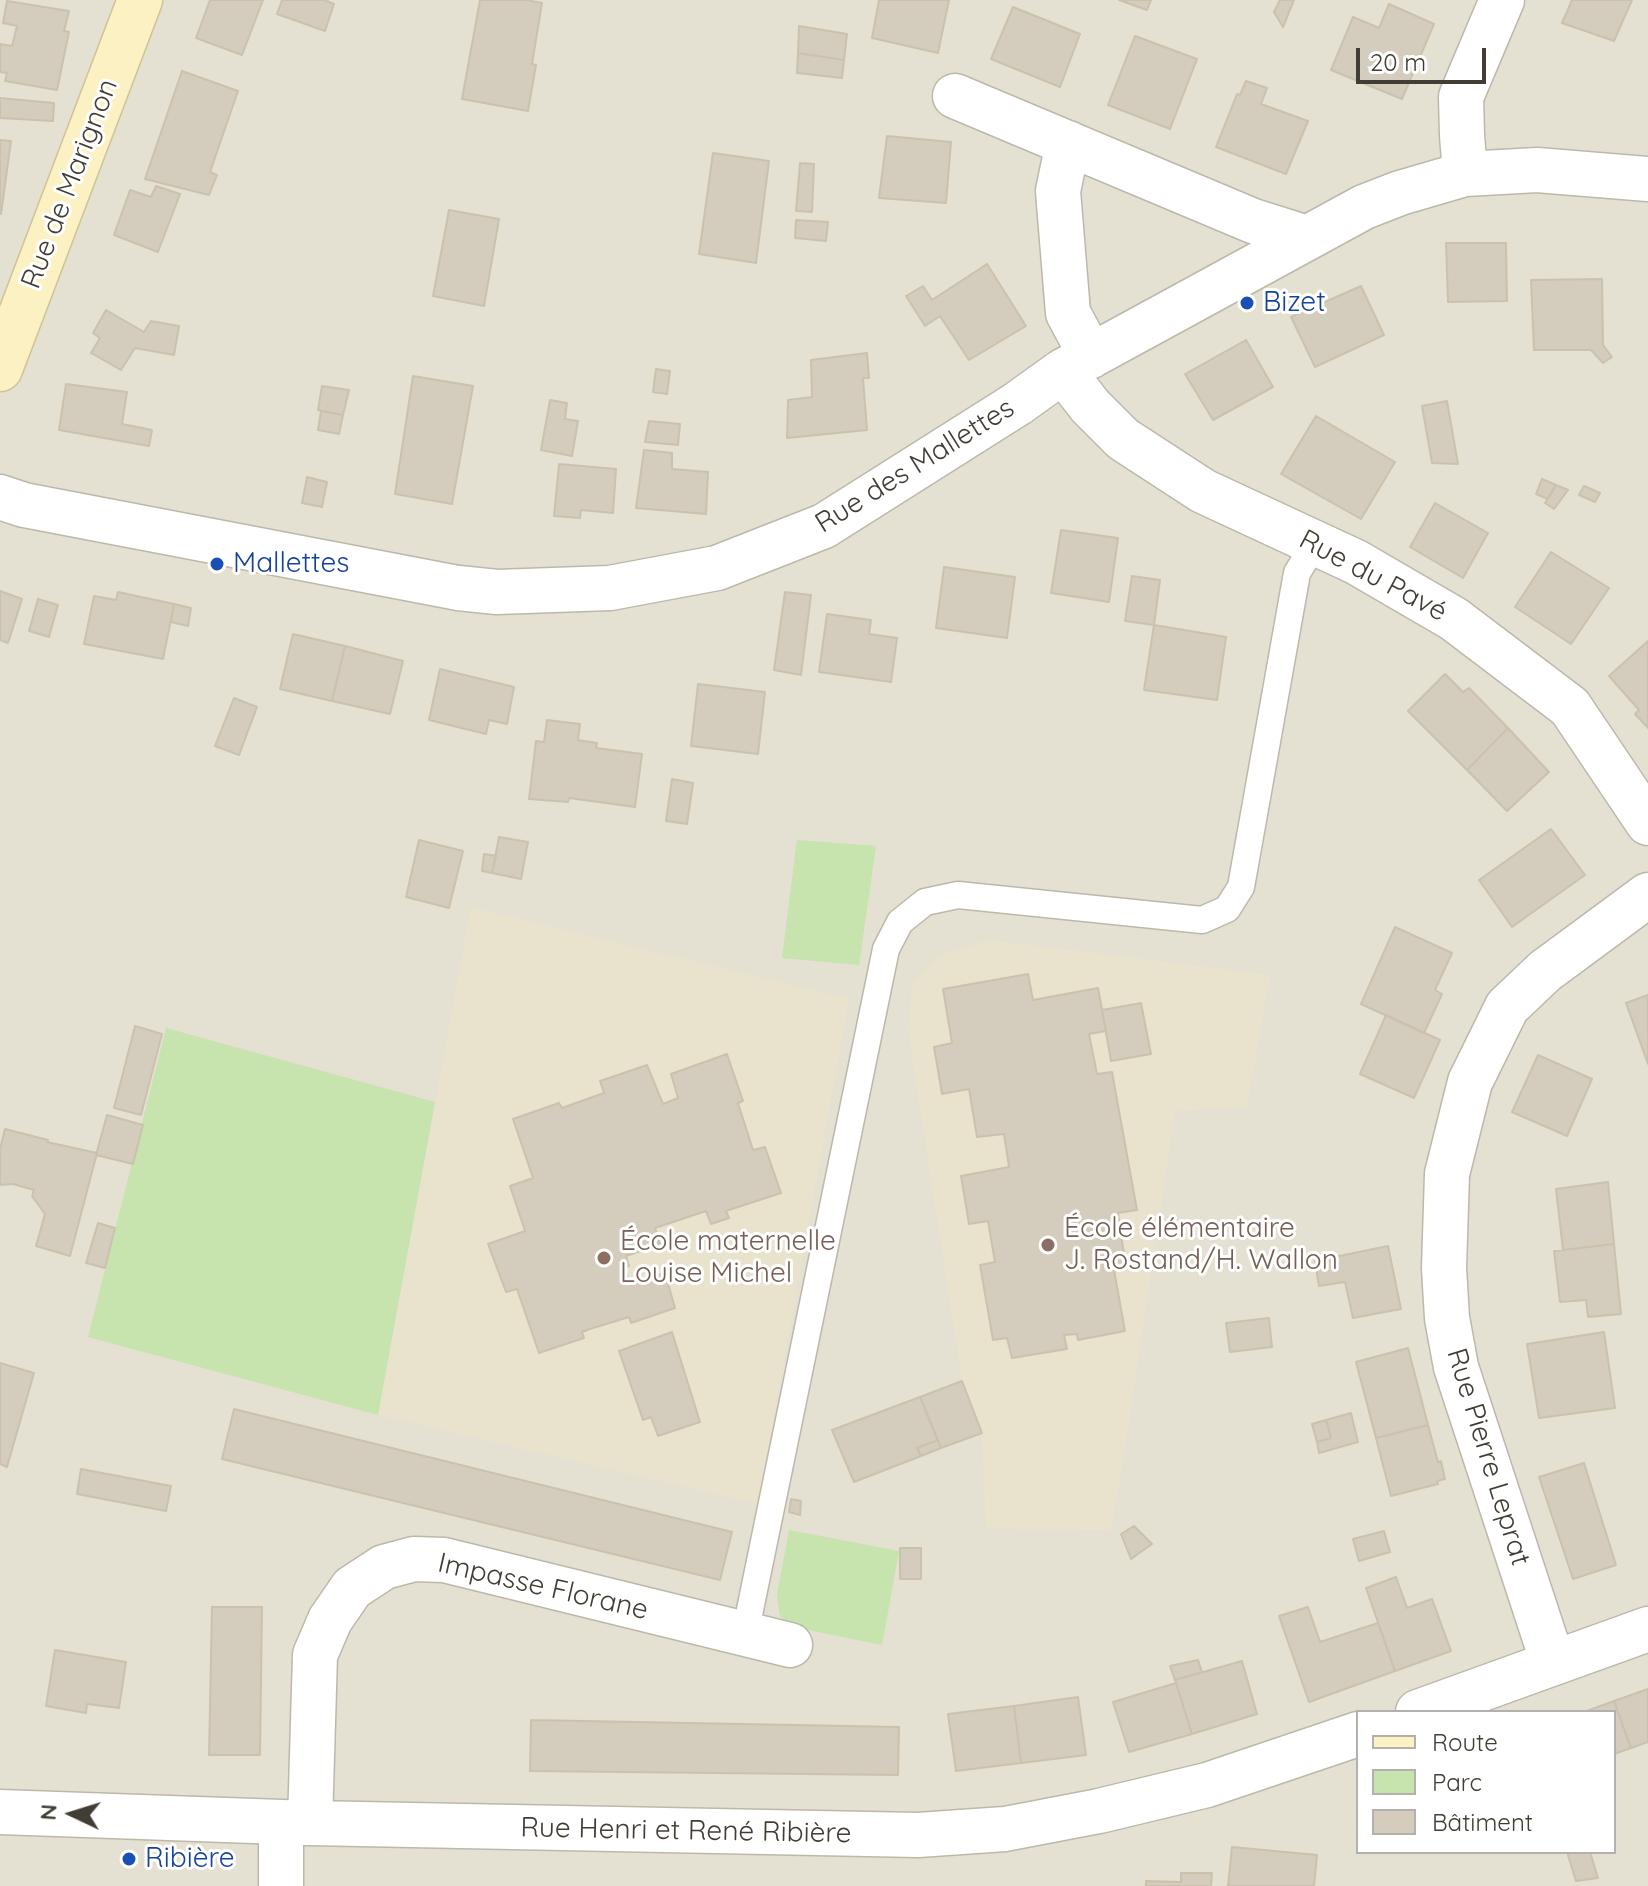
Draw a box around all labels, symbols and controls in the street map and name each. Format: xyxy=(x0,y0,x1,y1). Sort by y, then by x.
scale bar xyxy=(1360,32,1490,82)
text: 20 m xyxy=(1370,47,1426,77)
street label: Rue de Marignon xyxy=(15,74,125,294)
place label: Bizet xyxy=(1263,286,1326,320)
marker: Bizet xyxy=(1238,294,1256,312)
street label: Rue des Mallettes xyxy=(810,391,1020,541)
street label: Rue du Pavé xyxy=(1293,523,1453,629)
place label: Mallettes xyxy=(233,547,349,581)
marker: Mallettes xyxy=(208,555,226,573)
place label: École élémentaire J. Rostand/H. Wallon xyxy=(1064,1212,1338,1278)
place label: École maternelle Louise Michel xyxy=(620,1225,836,1291)
marker: École élémentaire J. Rostand/H. Wallon xyxy=(1039,1236,1057,1254)
marker: École maternelle Louise Michel xyxy=(595,1249,613,1267)
street label: Rue Pierre Leprat xyxy=(1439,1344,1537,1570)
street label: Impasse Florane xyxy=(435,1547,651,1627)
legend xyxy=(1356,1710,1616,1854)
text: Route xyxy=(1432,1727,1498,1757)
text: Parc xyxy=(1432,1767,1482,1797)
north arrow xyxy=(32,1774,112,1854)
text: N xyxy=(34,1803,63,1821)
text: Bâtiment xyxy=(1432,1807,1533,1837)
street label: Rue Henri et René Ribière xyxy=(520,1811,852,1851)
place label: Ribière xyxy=(145,1842,235,1876)
marker: Ribière xyxy=(120,1850,138,1868)

